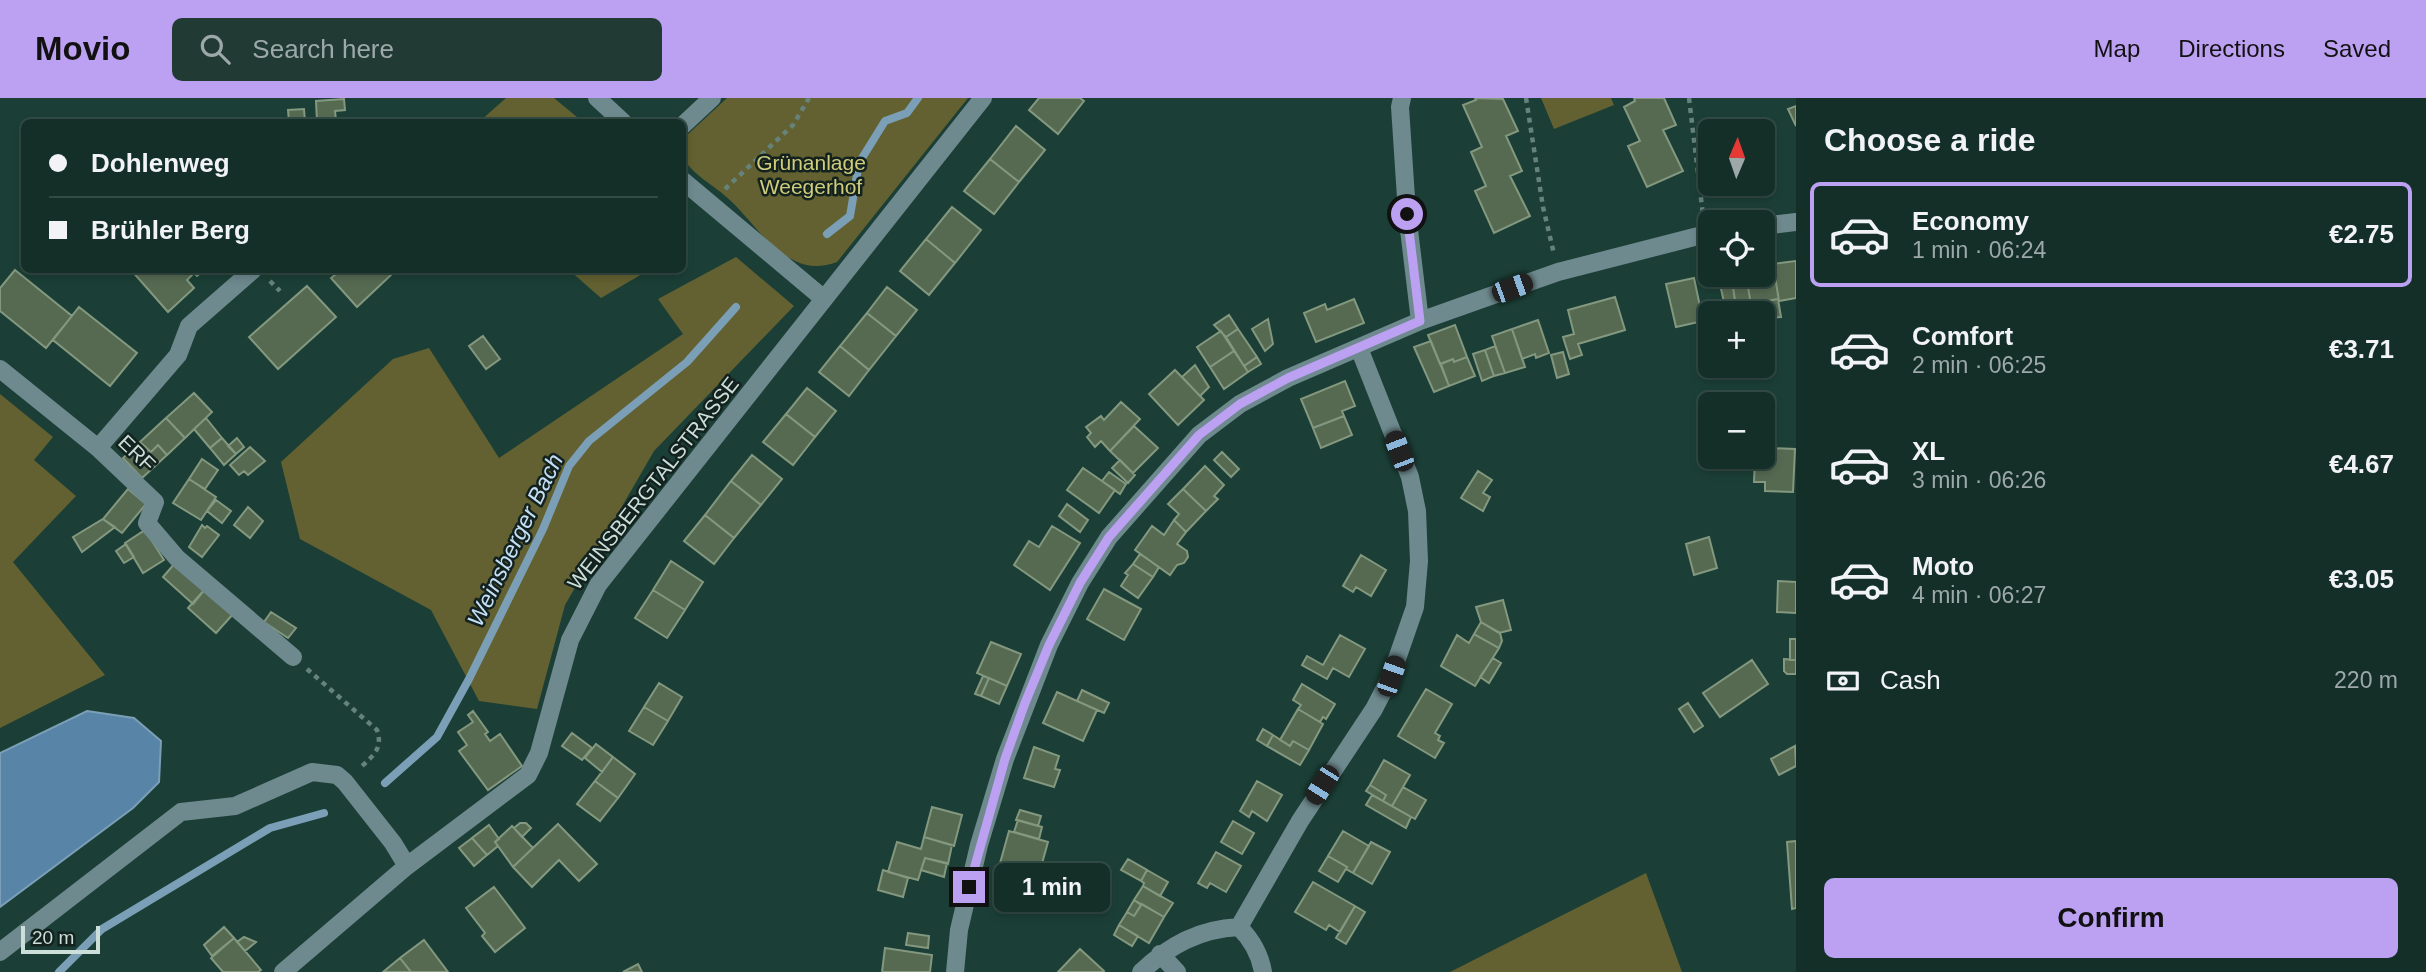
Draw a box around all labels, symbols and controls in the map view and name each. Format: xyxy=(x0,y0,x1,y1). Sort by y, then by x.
search box xyxy=(172,18,662,81)
text: Movio xyxy=(35,30,130,67)
icon: search xyxy=(196,30,234,68)
text: Search here xyxy=(252,34,394,64)
text: Map xyxy=(2094,35,2140,62)
text: Directions xyxy=(2178,35,2285,62)
text: Saved xyxy=(2323,35,2391,62)
north arrow xyxy=(1698,119,1774,196)
map controls xyxy=(1698,119,1775,469)
text: Choose a ride xyxy=(1824,122,2036,158)
text: Dohlenweg xyxy=(91,148,230,178)
park label: Grünanlage Weegerhof xyxy=(756,151,866,198)
route start xyxy=(1391,198,1423,230)
icon: car xyxy=(1828,203,1891,266)
text: Economy xyxy=(1912,206,2029,236)
button: locate xyxy=(1698,210,1775,287)
text: Brühler Berg xyxy=(91,215,250,245)
text: €2.75 xyxy=(2329,219,2394,249)
text: 1 min · 06:24 xyxy=(1912,237,2046,263)
car xyxy=(1489,271,1536,305)
button: + xyxy=(1698,301,1775,378)
icon: car xyxy=(1828,318,1891,381)
text: Comfort xyxy=(1912,321,2013,351)
text: €3.71 xyxy=(2329,334,2394,364)
text: 2 min · 06:25 xyxy=(1912,352,2046,378)
street label: WEINSBERGTALSTRASSE xyxy=(563,372,743,594)
button: − xyxy=(1698,392,1775,469)
car xyxy=(1382,428,1417,474)
street label: ERF xyxy=(114,430,160,476)
icon: car xyxy=(1828,433,1891,496)
text: XL xyxy=(1912,436,1945,466)
water label: Weinsberger Bach xyxy=(462,449,568,631)
text: €4.67 xyxy=(2329,449,2394,479)
text: 3 min · 06:26 xyxy=(1912,467,2046,493)
icon: car xyxy=(1828,548,1891,611)
text: Moto xyxy=(1912,551,1974,581)
text: €3.05 xyxy=(2329,564,2394,594)
text: 4 min · 06:27 xyxy=(1912,582,2046,608)
car xyxy=(1375,653,1408,699)
icon: cash xyxy=(1824,662,1862,700)
text: Cash xyxy=(1880,665,1941,695)
text: 220 m xyxy=(2334,667,2398,693)
car xyxy=(1302,762,1343,808)
callout: 1 min xyxy=(993,862,1109,912)
route end xyxy=(953,871,985,903)
text: 1 min xyxy=(1022,874,1082,900)
button: Confirm xyxy=(1824,878,2398,958)
scale bar xyxy=(21,923,100,955)
text: 20 m xyxy=(32,927,74,948)

